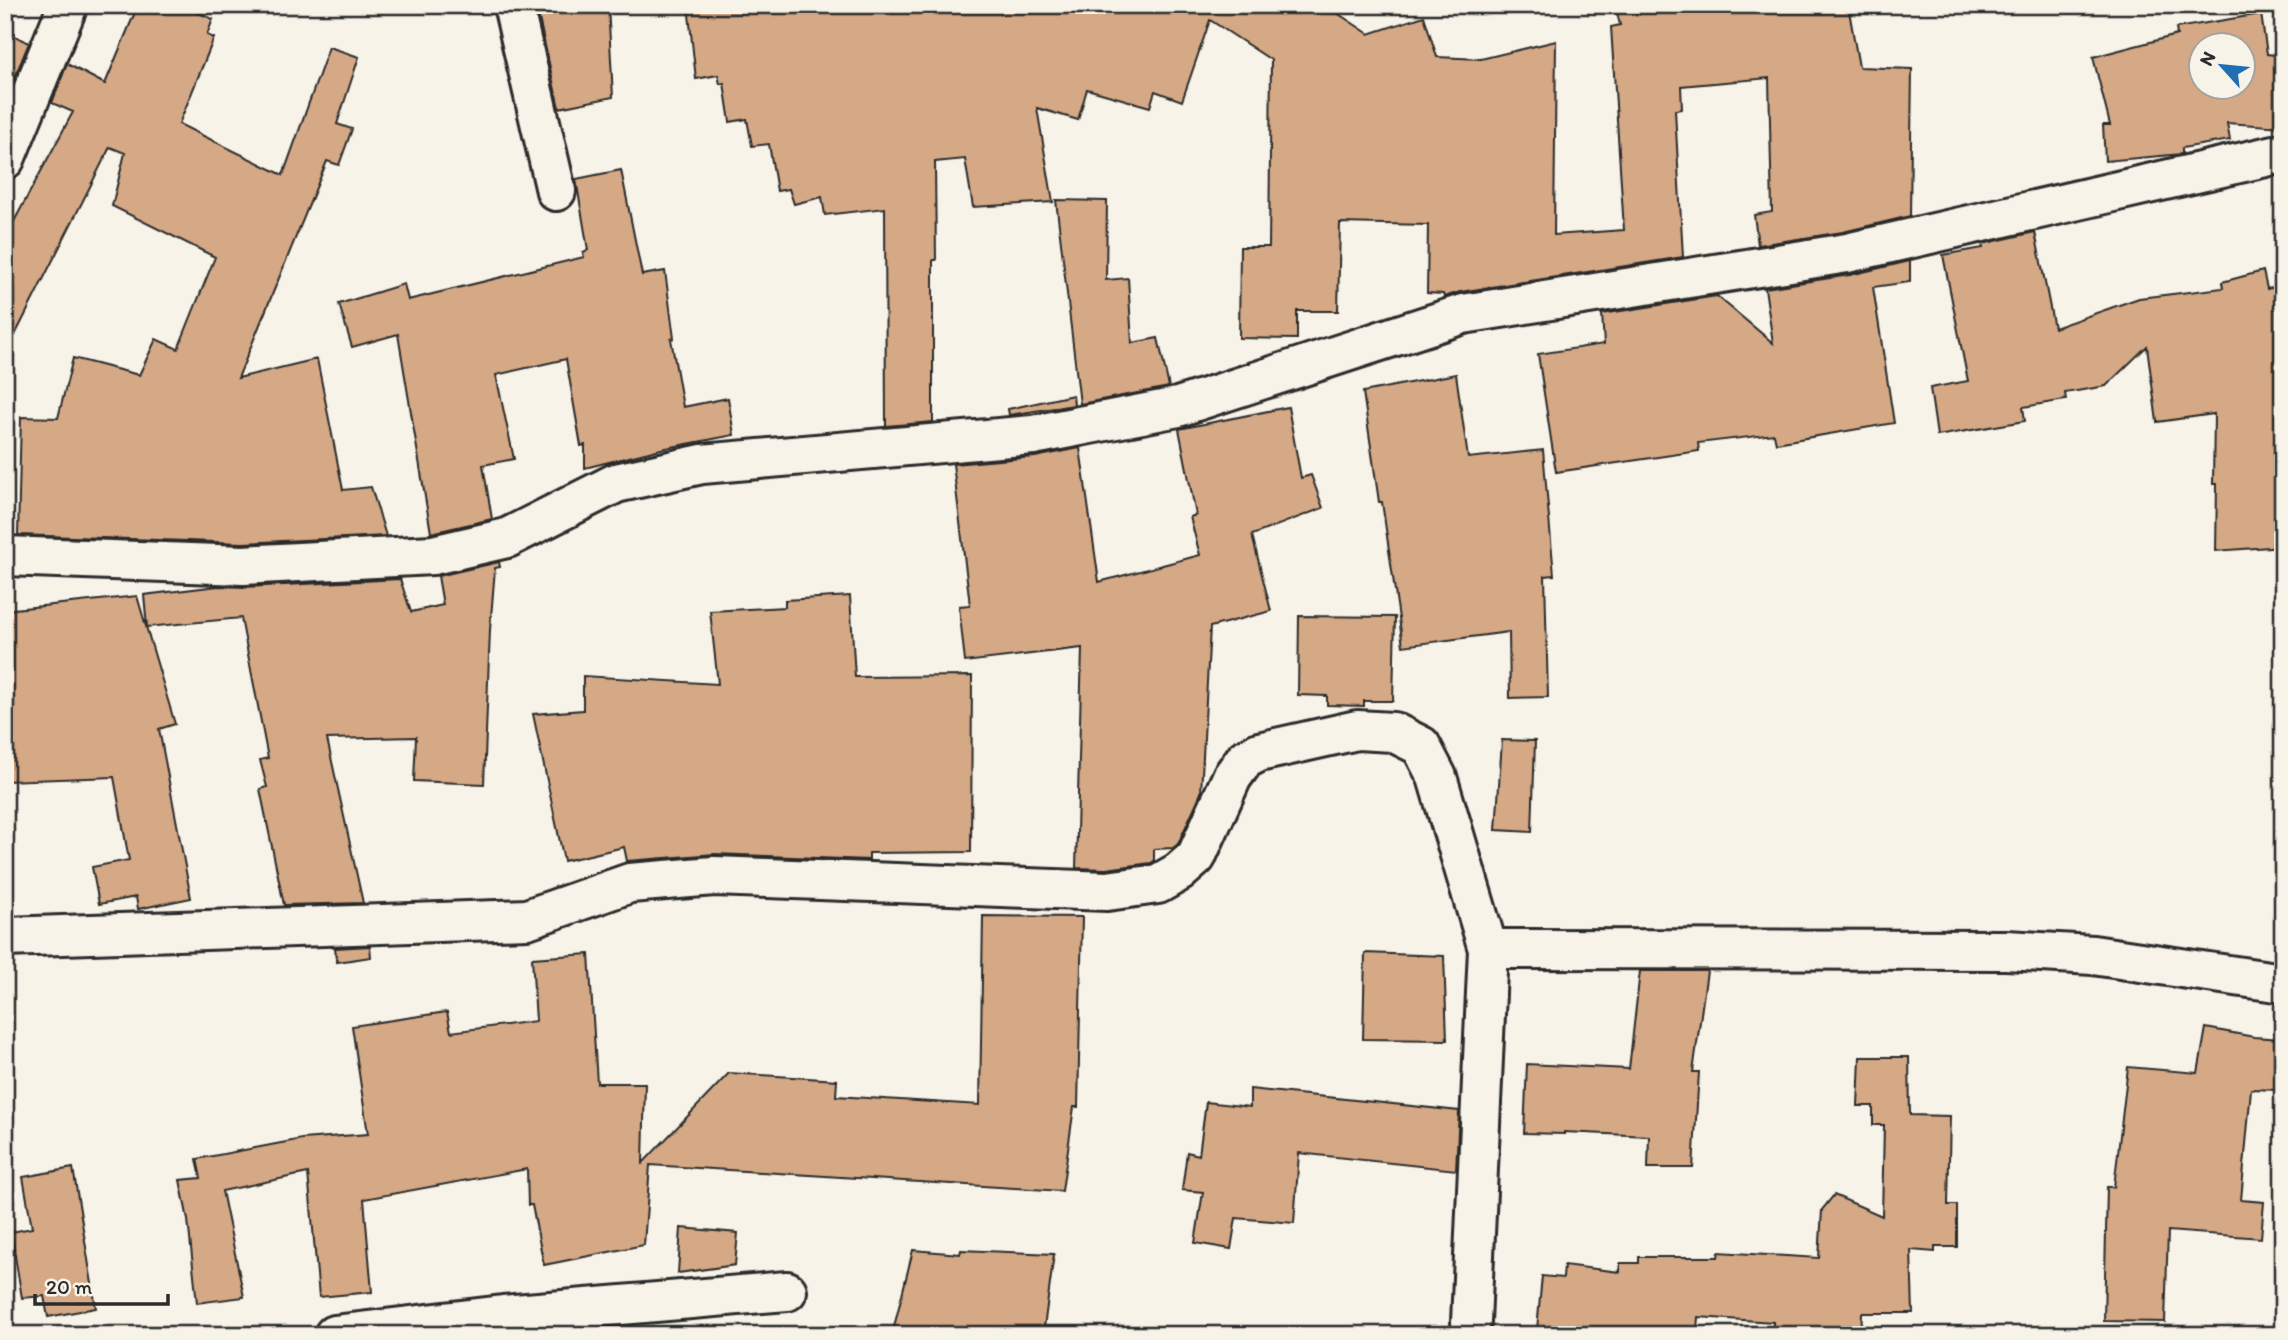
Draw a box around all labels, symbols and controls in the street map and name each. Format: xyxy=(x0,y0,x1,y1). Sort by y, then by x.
north arrow xyxy=(2186,32,2256,102)
text: N xyxy=(2194,48,2220,69)
scale bar xyxy=(35,1263,168,1307)
text: 20 m xyxy=(46,1274,93,1299)

